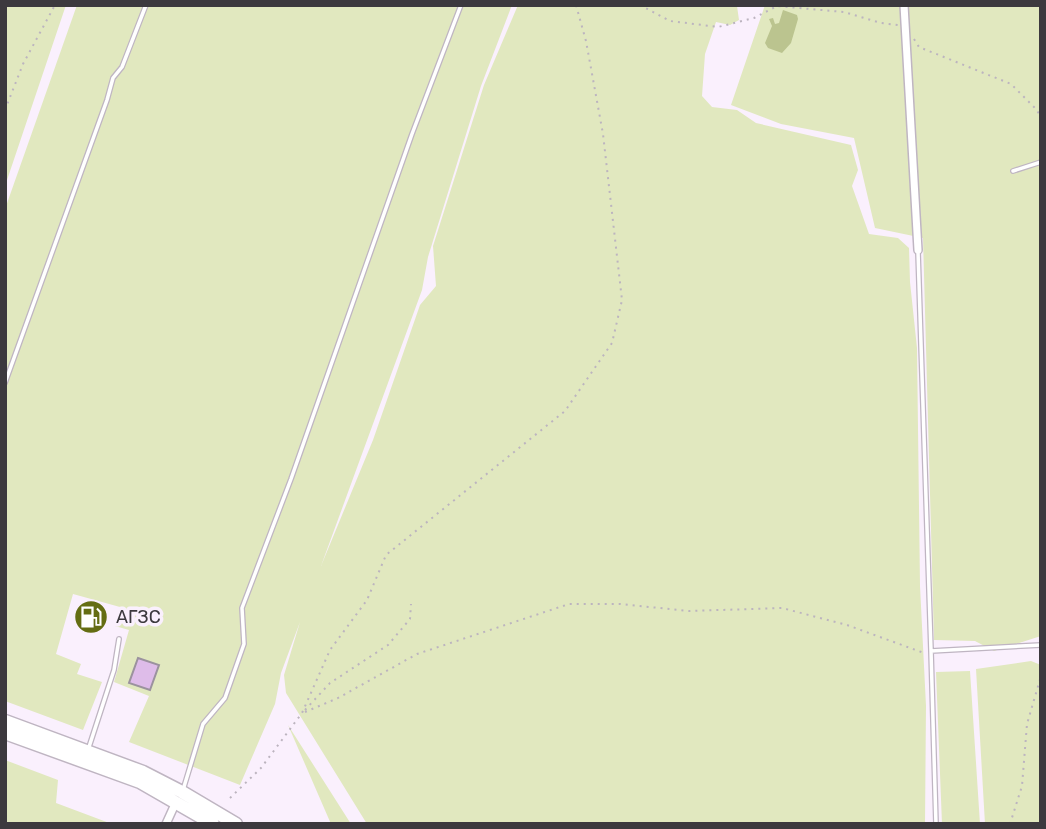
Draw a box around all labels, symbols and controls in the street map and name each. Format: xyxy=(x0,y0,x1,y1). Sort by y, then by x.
fuel station icon: АГЗС xyxy=(72,598,110,636)
place label: АГЗС xyxy=(116,606,161,628)

